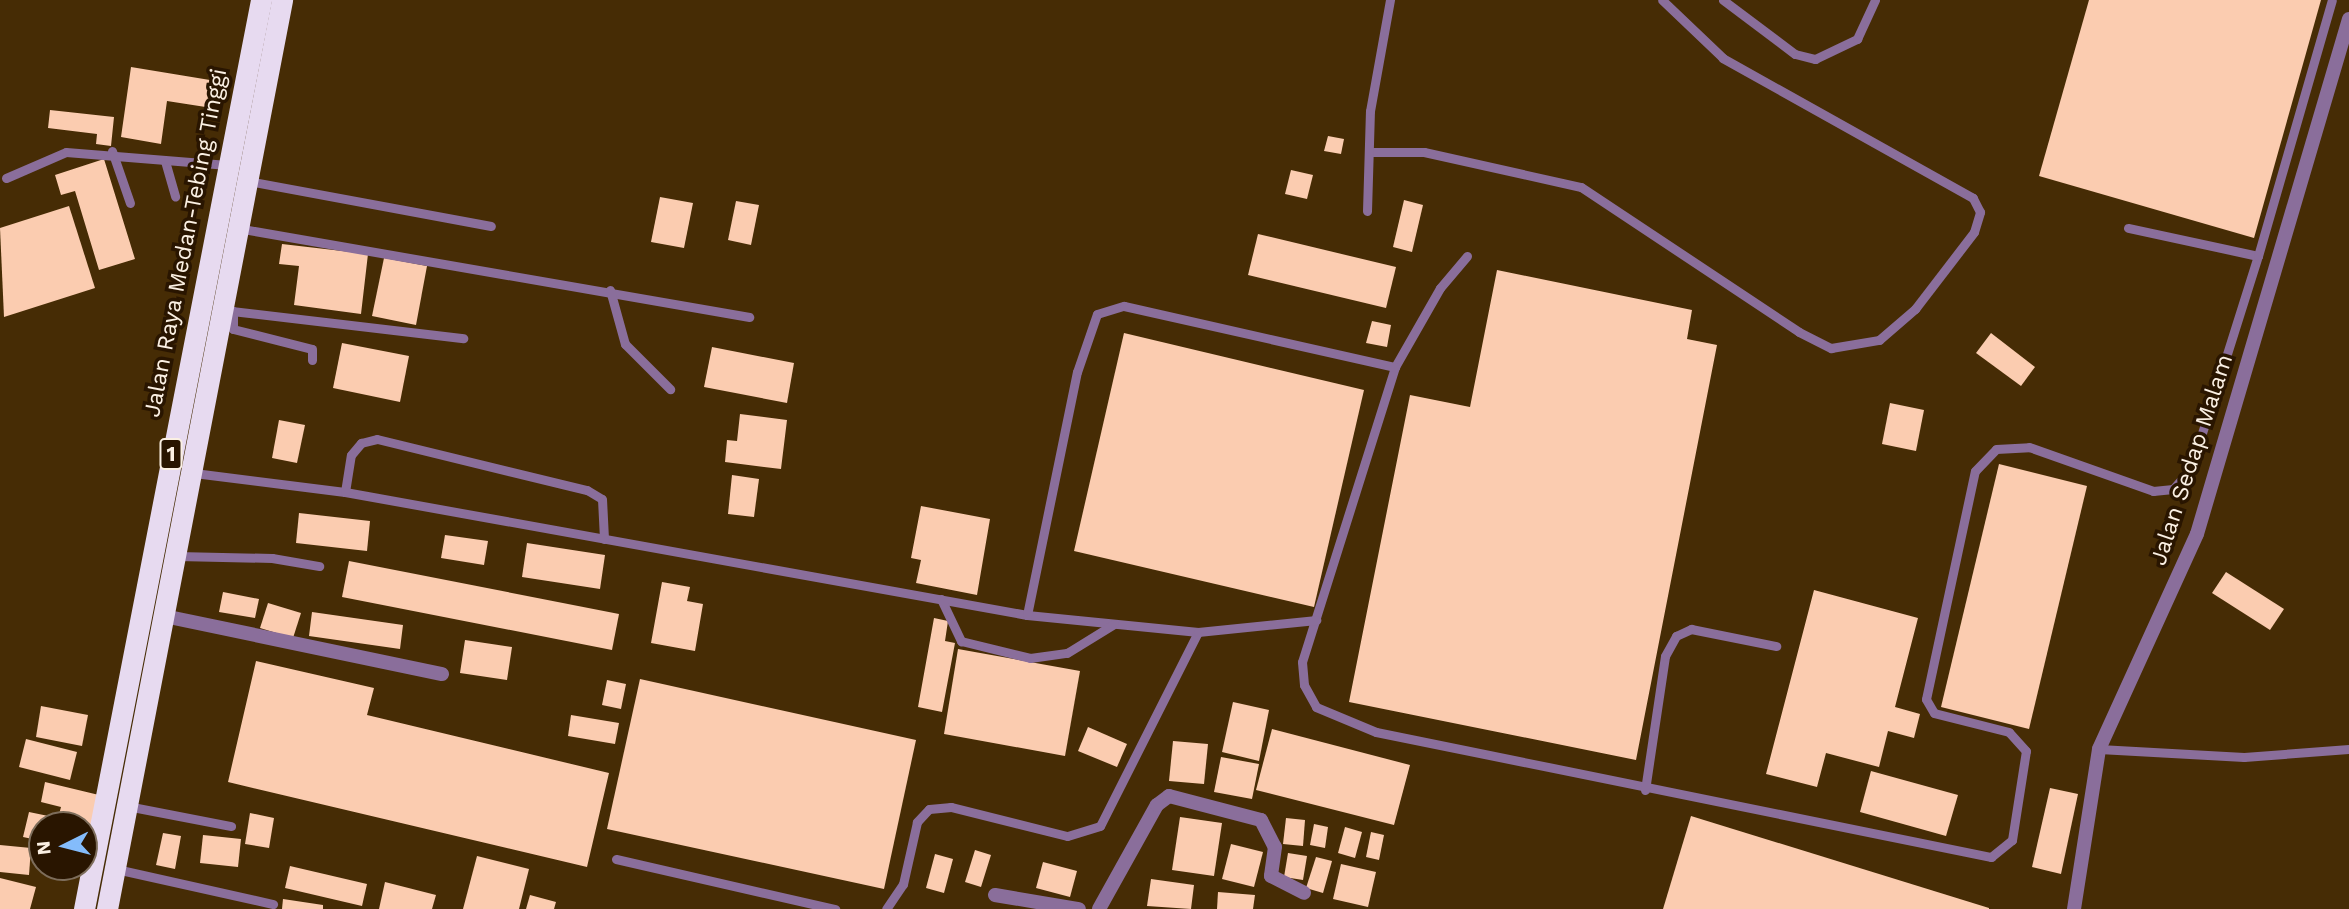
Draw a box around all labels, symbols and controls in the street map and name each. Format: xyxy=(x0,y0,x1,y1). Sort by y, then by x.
street label: Jalan Raya Medan-Tebing Tinggi xyxy=(139,66,233,420)
street label: Jalan Sedap Malam xyxy=(2145,351,2239,569)
road number: 1 xyxy=(159,436,183,472)
north arrow xyxy=(28,811,98,881)
text: N xyxy=(31,840,56,856)

